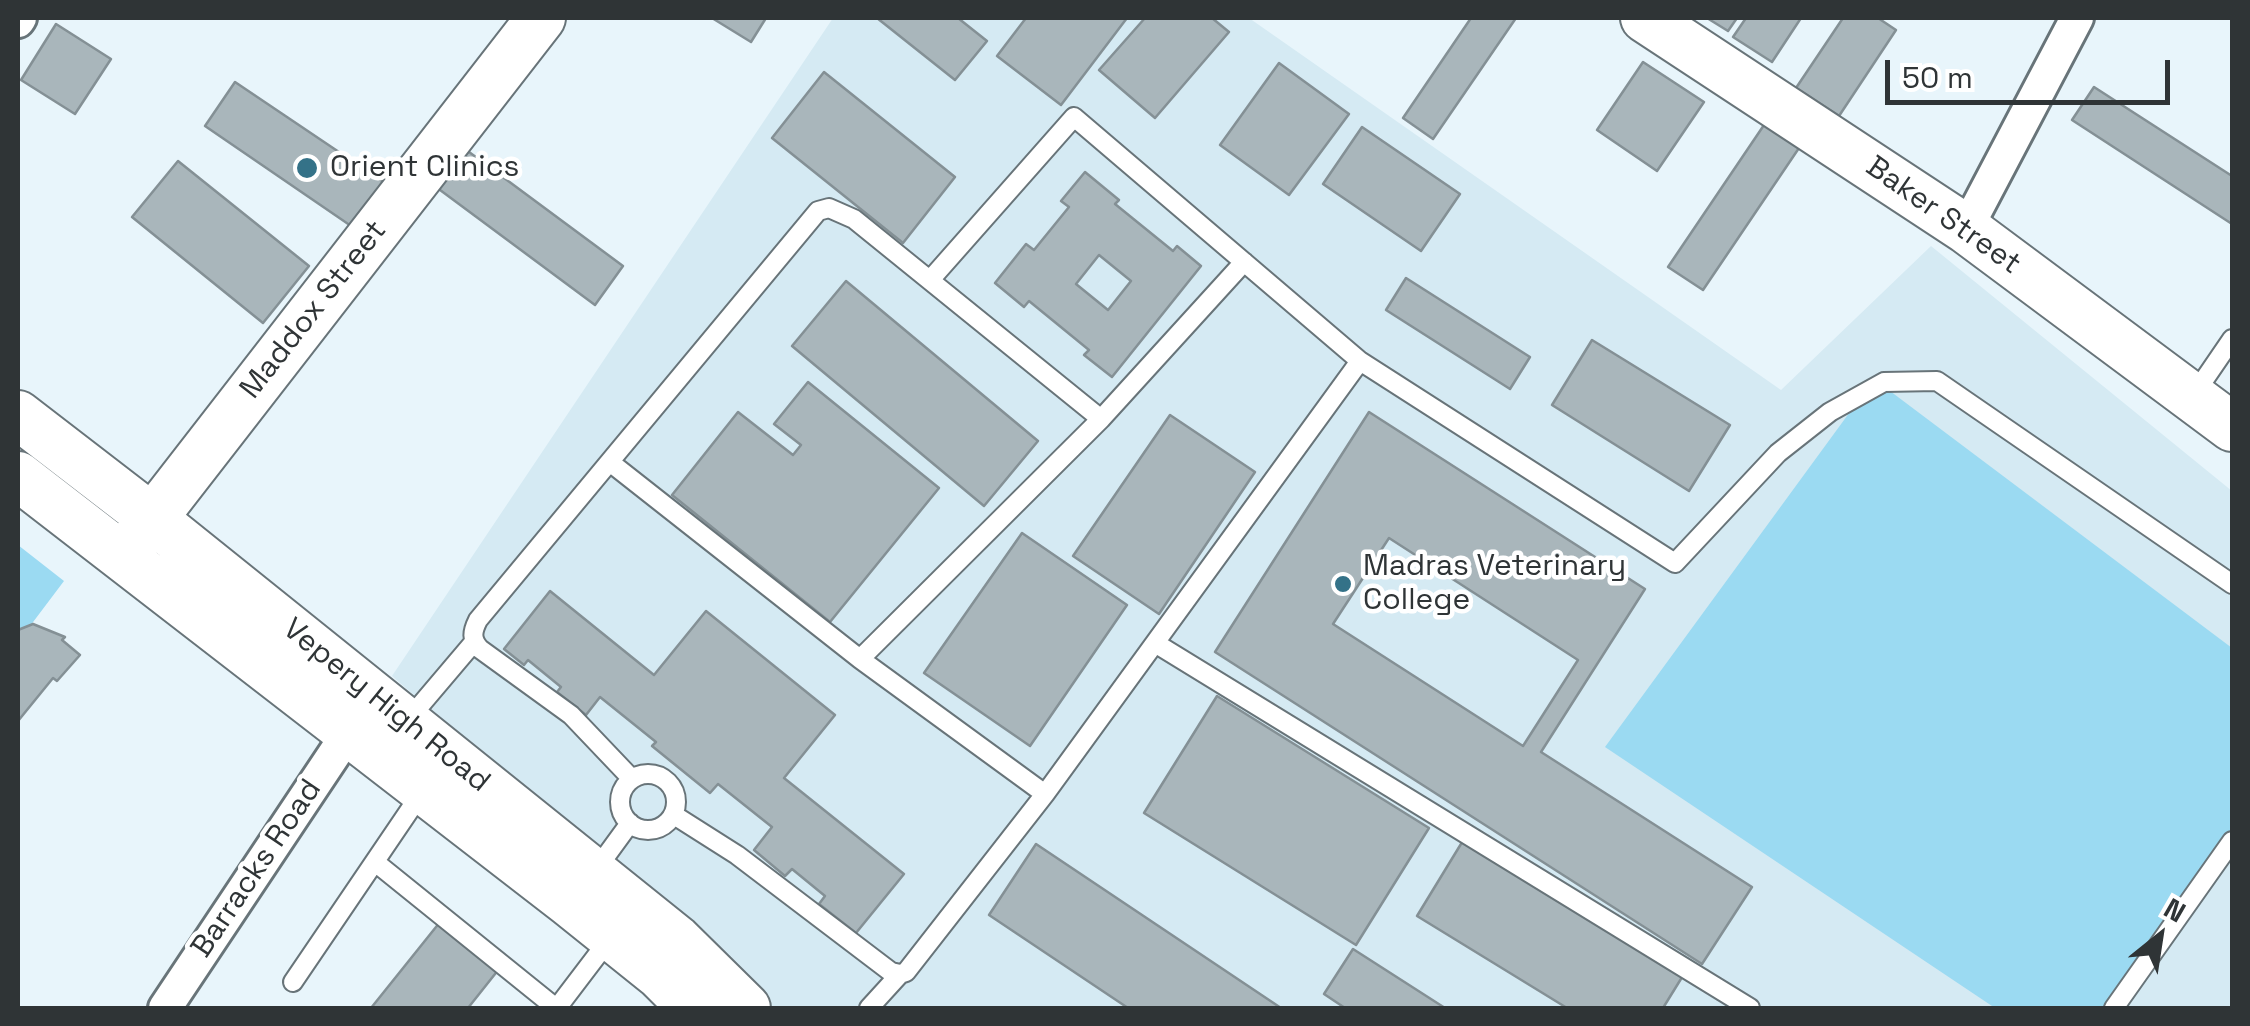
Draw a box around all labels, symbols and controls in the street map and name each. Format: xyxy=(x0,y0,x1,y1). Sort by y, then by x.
scale bar xyxy=(1890,40,2175,102)
text: 50 m xyxy=(1902,58,1973,97)
street label: Baker Street xyxy=(1859,149,2027,283)
place label: Orient Clinics xyxy=(330,150,519,186)
marker: Orient Clinics xyxy=(294,155,320,181)
street label: Maddox Street xyxy=(233,214,395,406)
place label: Madras Veterinary College xyxy=(1363,549,1626,620)
marker: Madras Veterinary College xyxy=(1332,573,1354,595)
street label: Vepery High Road xyxy=(275,612,497,800)
street label: Barracks Road xyxy=(184,773,330,965)
north arrow xyxy=(2110,886,2210,986)
text: N xyxy=(2158,890,2192,930)

